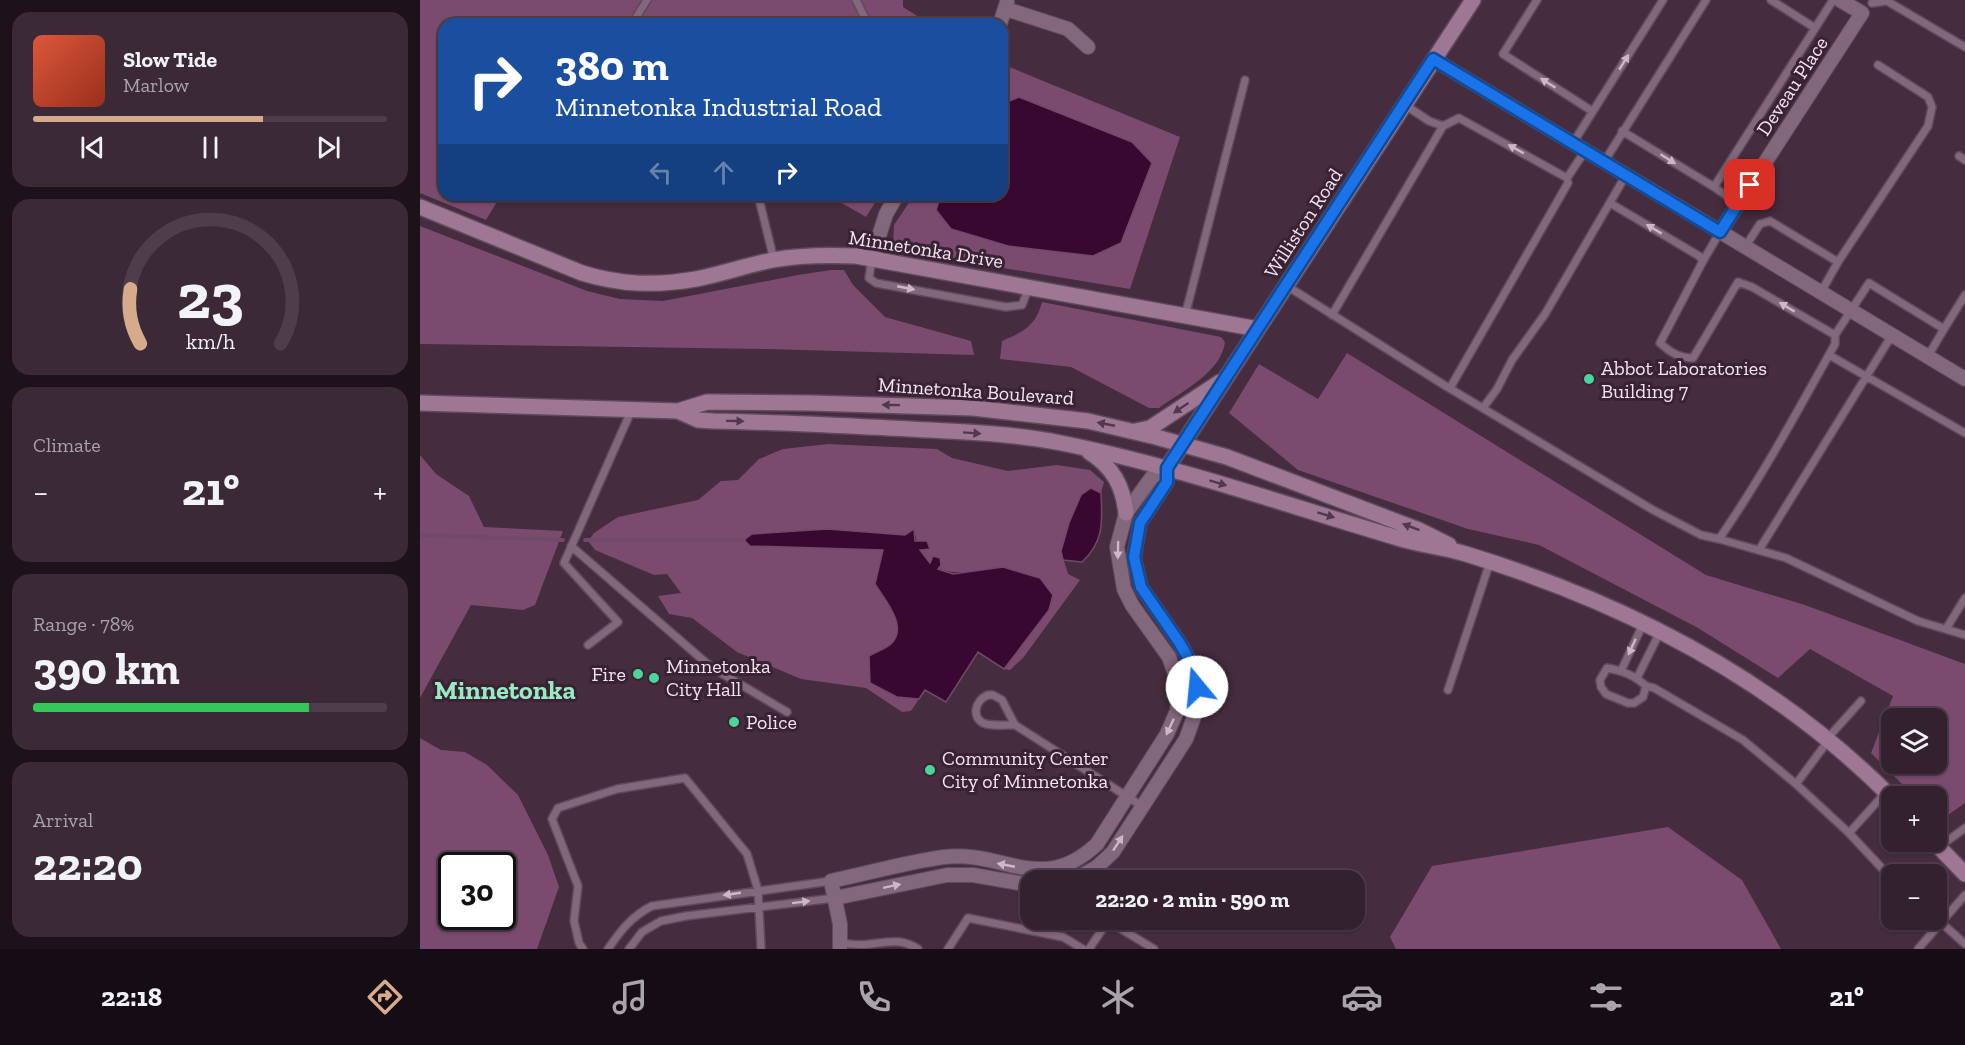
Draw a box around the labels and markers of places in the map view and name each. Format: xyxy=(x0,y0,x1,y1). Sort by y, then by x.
pin xyxy=(1724,159,1775,210)
place label: Abbot Laboratories Building 7 xyxy=(1601,356,1767,403)
marker: Abbot Laboratories Building 7 xyxy=(1582,372,1596,386)
place label: Minnetonka City Hall xyxy=(666,654,771,701)
place label: Fire xyxy=(591,662,626,686)
marker: Fire xyxy=(631,667,645,681)
marker: Minnetonka City Hall xyxy=(647,671,661,685)
place label: Police xyxy=(746,710,797,734)
marker: Police xyxy=(727,715,741,729)
place label: Community Center City of Minnetonka xyxy=(942,746,1109,793)
marker: Community Center City of Minnetonka xyxy=(923,763,937,777)

